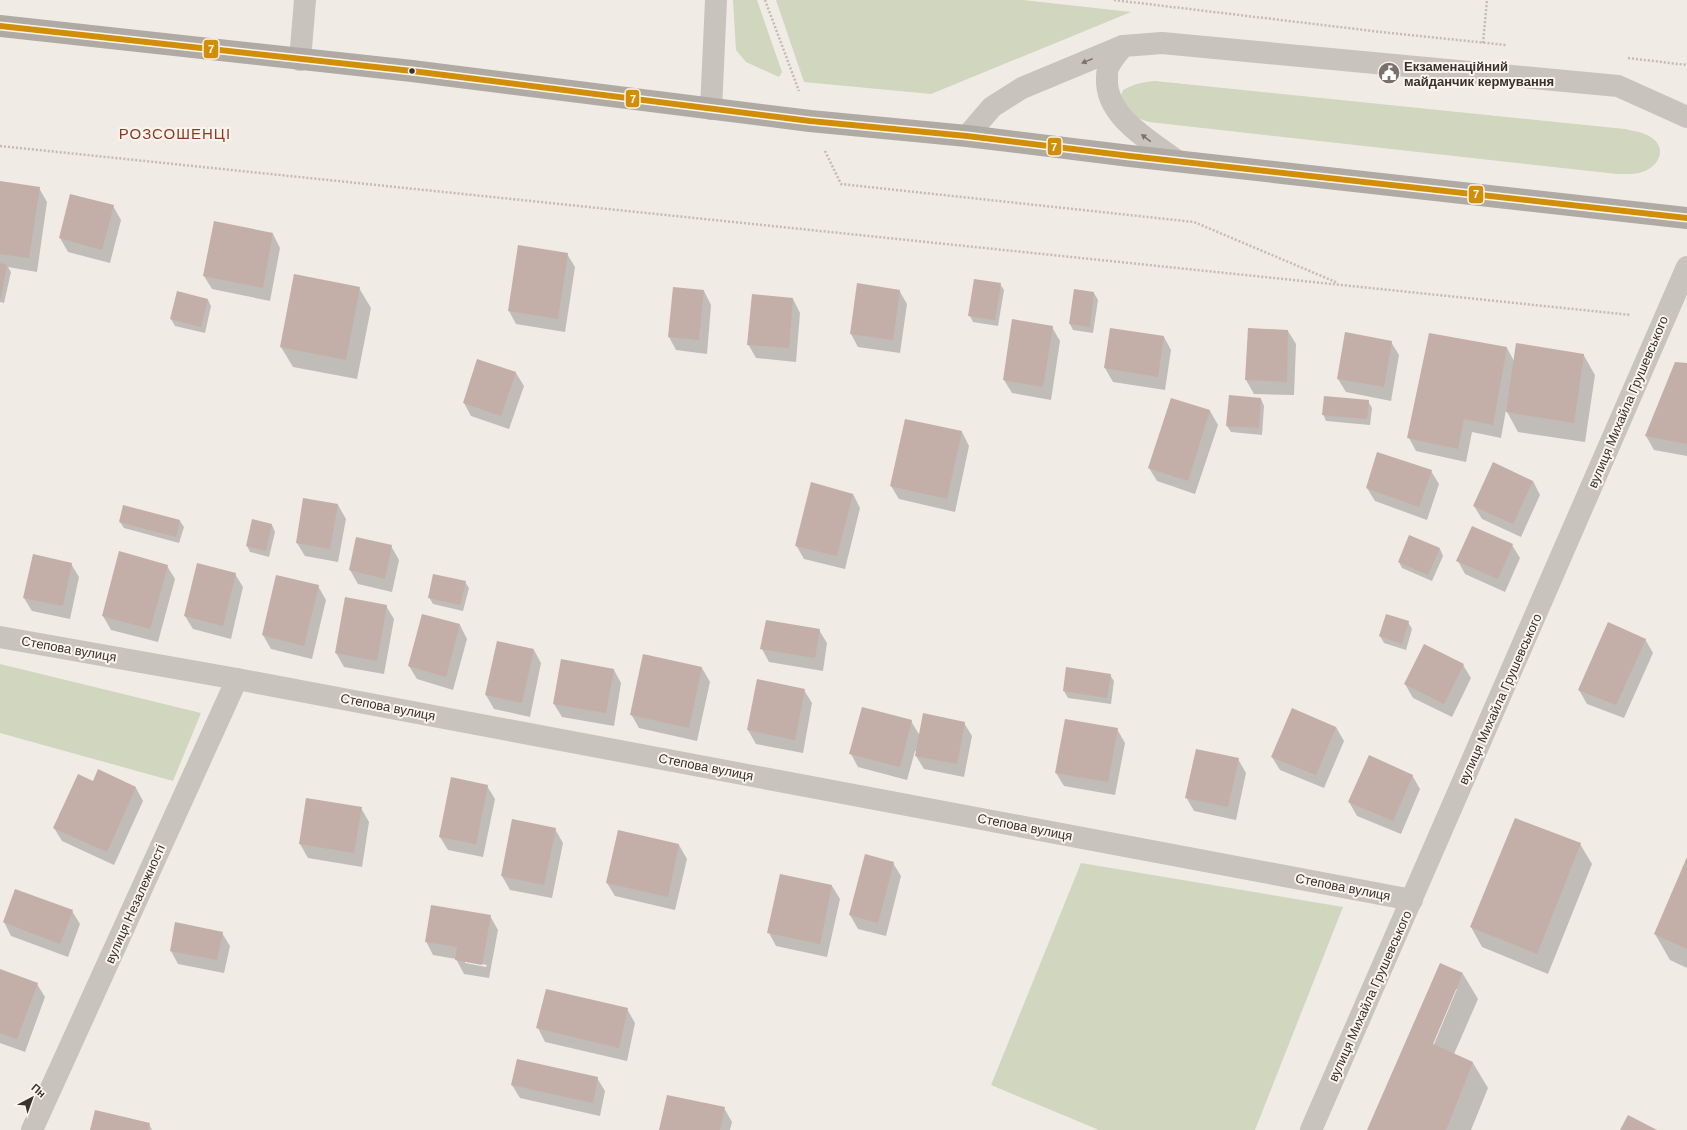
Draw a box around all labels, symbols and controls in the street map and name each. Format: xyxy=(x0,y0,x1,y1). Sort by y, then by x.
line badge: 7 xyxy=(203,39,219,59)
text: 7 xyxy=(208,43,214,55)
one-way arrow xyxy=(1081,58,1093,64)
place label: Екзаменаційний майданчик кермування xyxy=(1404,59,1554,89)
public building icon: Екзаменаційний майданчик кермування xyxy=(1376,60,1402,86)
unlabelled marker xyxy=(407,66,417,76)
line badge: 7 xyxy=(625,89,640,108)
text: 7 xyxy=(630,93,636,105)
district label: РОЗСОШЕНЦІ xyxy=(119,125,231,142)
one-way arrow xyxy=(1141,133,1152,142)
line badge: 7 xyxy=(1047,137,1062,156)
text: 7 xyxy=(1051,141,1057,153)
line badge: 7 xyxy=(1468,185,1484,204)
text: 7 xyxy=(1473,188,1479,200)
street label: вулиця Михайла Грушевського xyxy=(1585,314,1671,490)
street label: вулиця Михайла Грушевського xyxy=(1455,611,1545,787)
street label: Степова вулиця xyxy=(20,633,118,665)
street label: Степова вулиця xyxy=(339,690,437,724)
street label: Степова вулиця xyxy=(657,750,755,784)
street label: Степова вулиця xyxy=(976,810,1074,844)
street label: вулиця Незалежності xyxy=(102,842,168,966)
street label: Степова вулиця xyxy=(1294,870,1392,904)
street label: вулиця Михайла Грушевського xyxy=(1325,908,1415,1084)
north arrow xyxy=(12,1078,52,1118)
text: Пн xyxy=(29,1081,48,1100)

